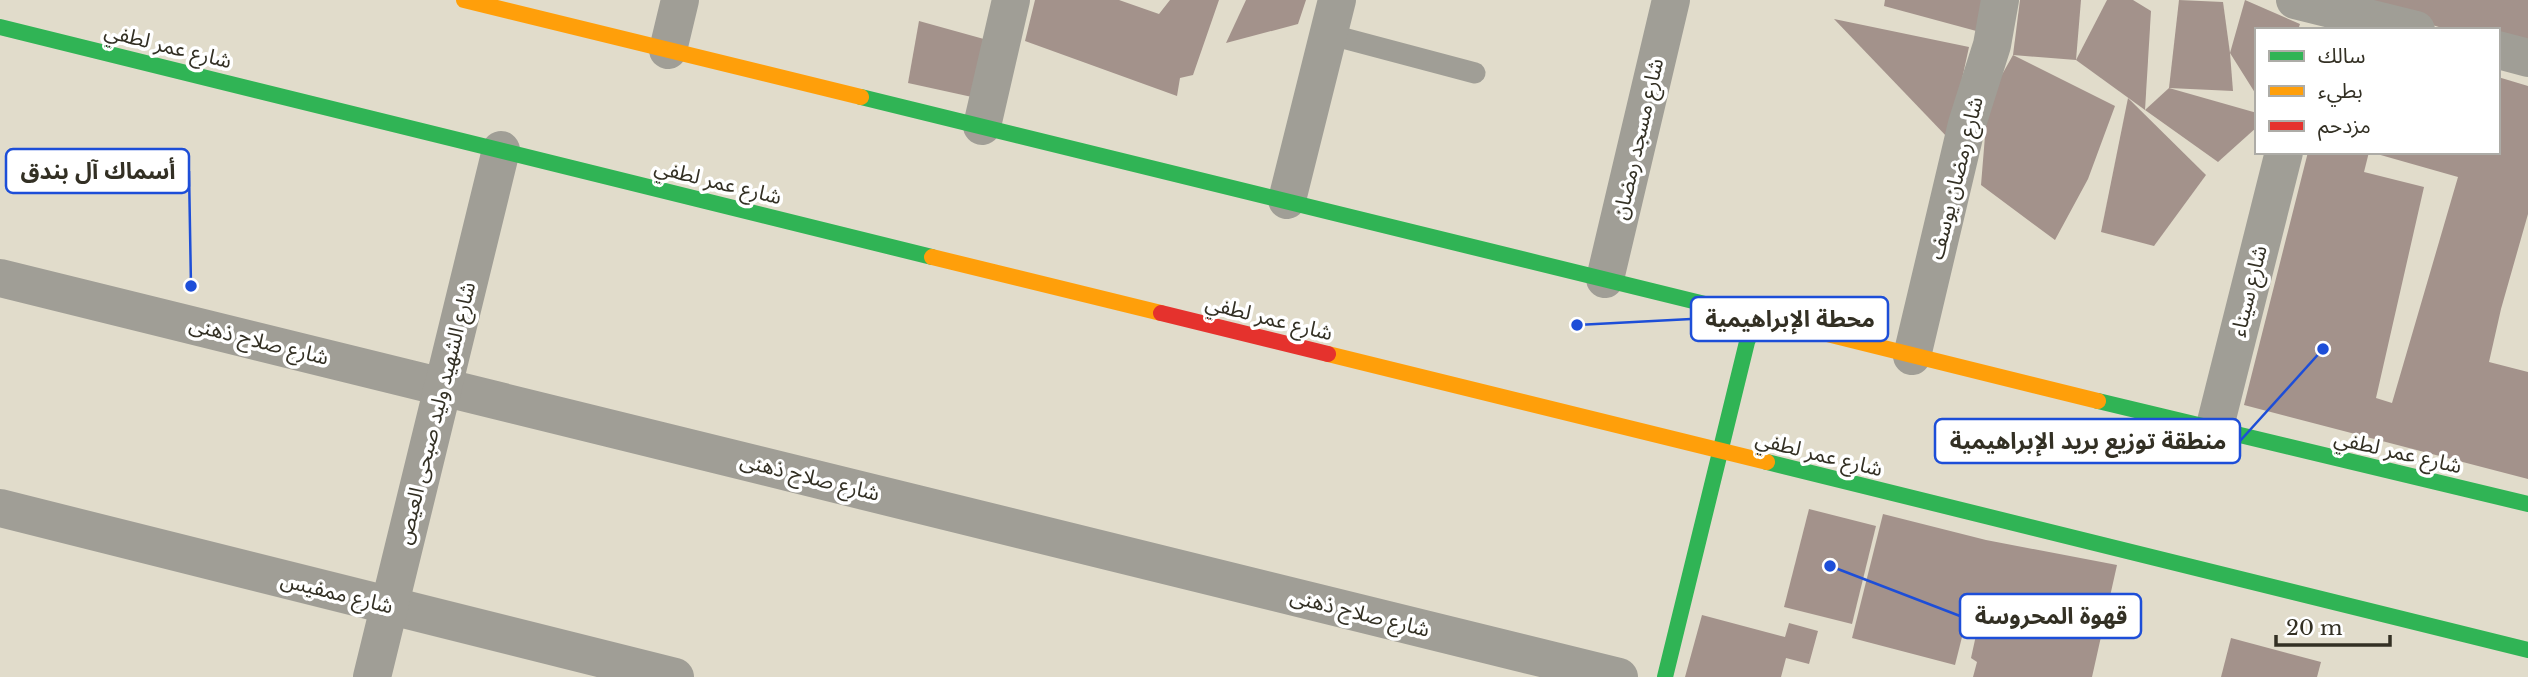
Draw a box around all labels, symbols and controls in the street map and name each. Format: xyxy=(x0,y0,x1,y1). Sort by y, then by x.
street label: شارع عمر لطفي xyxy=(101,18,234,77)
legend xyxy=(2255,28,2500,154)
text: سالك xyxy=(2318,43,2365,69)
street label: شارع مسجد رمضان xyxy=(1607,56,1671,223)
text: بطيء xyxy=(2318,78,2363,107)
street label: شارع رمضان يوسف xyxy=(1923,94,1991,263)
text: مزدحم xyxy=(2318,113,2371,141)
callout: أسماك آل بندق xyxy=(6,149,189,193)
street label: شارع عمر لطفي xyxy=(651,154,784,213)
text: أسماك آل بندق xyxy=(20,157,176,185)
street label: شارع سيناء xyxy=(2225,243,2275,340)
street label: شارع الشهيد وليد صبحى العيص xyxy=(391,279,483,547)
street label: شارع عمر لطفي xyxy=(1202,290,1335,349)
callout: محطة الإبراهيمية xyxy=(1691,297,1888,341)
text: محطة الإبراهيمية xyxy=(1705,305,1875,335)
street label: شارع صلاح ذهنى xyxy=(186,311,331,373)
callout: منطقة توزيع بريد الإبراهيمية xyxy=(1935,419,2240,463)
street label: شارع عمر لطفي xyxy=(2331,425,2464,482)
street label: شارع عمر لطفي xyxy=(1752,426,1885,485)
text: منطقة توزيع بريد الإبراهيمية xyxy=(1950,427,2226,458)
street label: شارع صلاح ذهنى xyxy=(737,447,882,509)
street label: شارع ممفيس xyxy=(278,566,396,621)
street label: شارع صلاح ذهنى xyxy=(1287,583,1432,645)
callout: قهوة المحروسة xyxy=(1960,594,2141,638)
text: قهوة المحروسة xyxy=(1975,602,2127,630)
scale bar xyxy=(2276,604,2390,648)
text: 20 m xyxy=(2286,615,2343,641)

